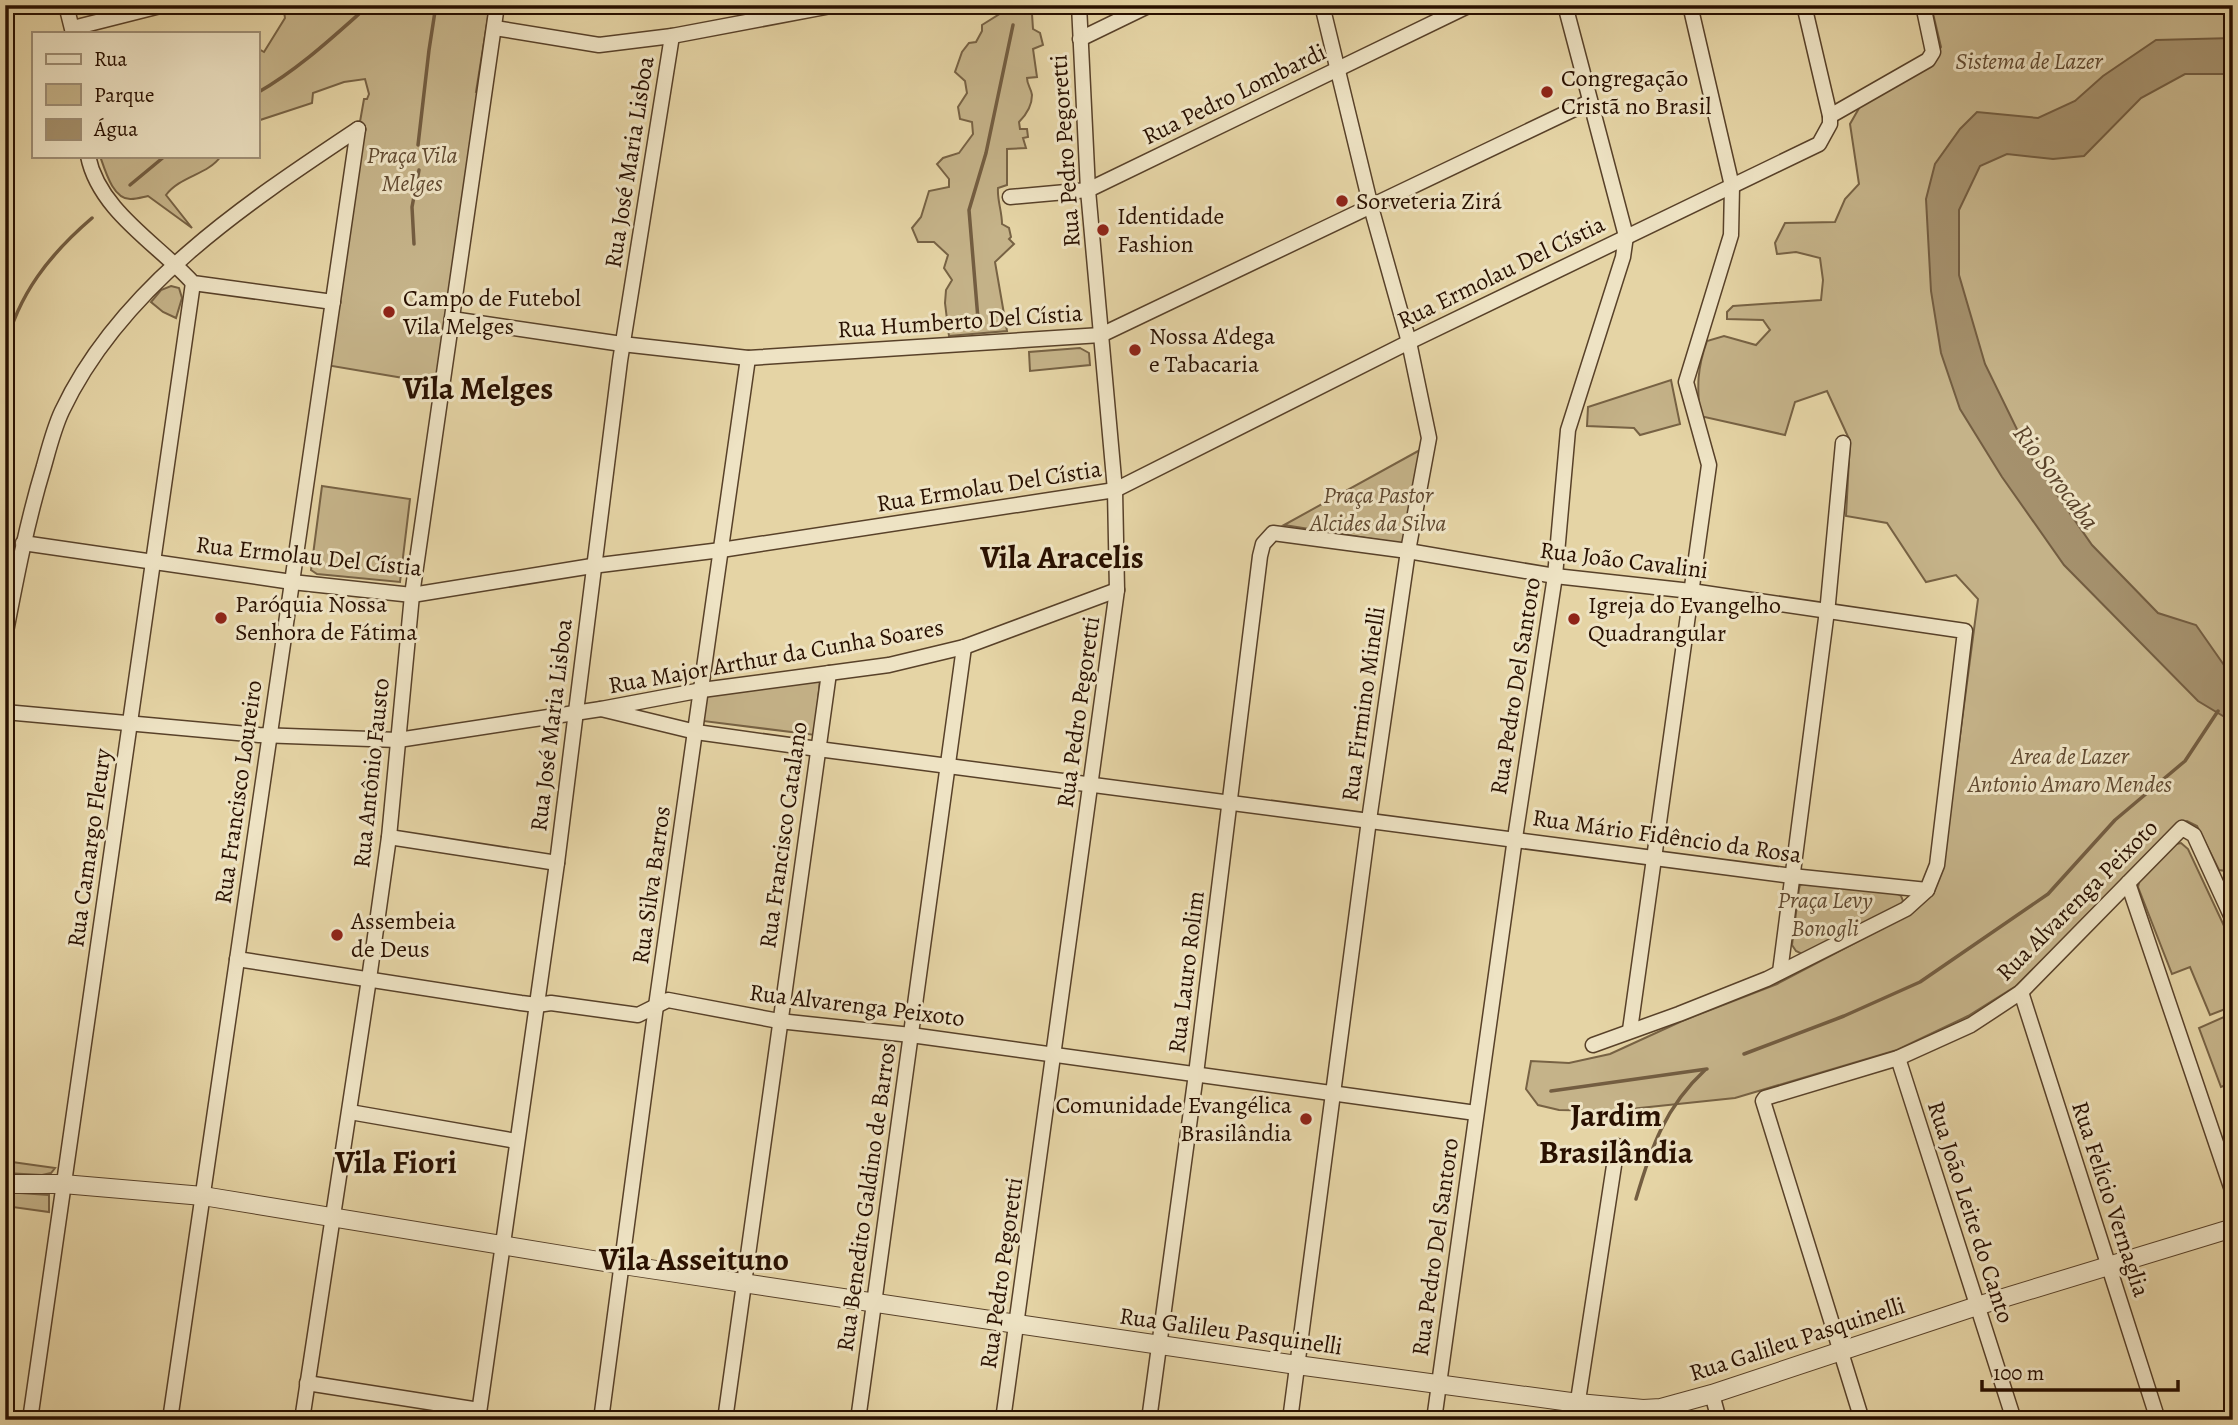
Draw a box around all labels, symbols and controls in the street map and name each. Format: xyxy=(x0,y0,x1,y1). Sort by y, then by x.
legend xyxy=(32,32,259,158)
street label: Rua Pedro Lombardi xyxy=(1137,36,1331,152)
text: Rua xyxy=(94,45,128,73)
park label: Sistema de Lazer xyxy=(1955,45,2103,77)
street label: Rua José Maria Lisboa xyxy=(596,53,662,270)
street label: Rua Pedro Pegoretti xyxy=(1042,53,1088,249)
place label: Congregação Cristã no Brasil xyxy=(1561,62,1712,122)
text: Parque xyxy=(94,81,154,109)
marker: Congregação Cristã no Brasil xyxy=(1539,84,1555,100)
text: Água xyxy=(93,115,138,143)
park label: Praça Vila Melges xyxy=(366,139,458,199)
place label: Sorveteria Zirá xyxy=(1356,185,1503,217)
marker: Sorveteria Zirá xyxy=(1334,193,1350,209)
place label: Identidade Fashion xyxy=(1117,200,1224,260)
street label: Rua Ermolau Del Cístia xyxy=(1392,207,1611,336)
marker: Identidade Fashion xyxy=(1095,222,1111,238)
place label: Campo de Futebol Vila Melges xyxy=(402,282,581,342)
street label: Rua Humberto Del Cístia xyxy=(836,296,1084,346)
marker: Campo de Futebol Vila Melges xyxy=(381,304,397,320)
place label: Nossa A'dega e Tabacaria xyxy=(1149,320,1276,380)
marker: Nossa A'dega e Tabacaria xyxy=(1127,342,1143,358)
district label: Vila Melges xyxy=(402,366,553,410)
water label: Rio Sorocaba xyxy=(2005,417,2107,537)
street label: Rua Ermolau Del Cístia xyxy=(874,452,1105,520)
park label: Praça Pastor Alcides da Silva xyxy=(1308,479,1446,539)
street label: Rua Ermolau Del Cístia xyxy=(194,528,425,584)
street label: Rua João Cavalini xyxy=(1538,534,1710,586)
district label: Vila Aracelis xyxy=(979,535,1144,579)
street label: Rua Pedro Del Santoro xyxy=(1482,575,1548,797)
place label: Paróquia Nossa Senhora de Fátima xyxy=(235,588,418,648)
place label: Igreja do Evangelho Quadrangular xyxy=(1588,589,1781,649)
street label: Rua Firmino Minelli xyxy=(1333,604,1393,804)
marker: Paróquia Nossa Senhora de Fátima xyxy=(213,610,229,626)
street label: Rua Major Arthur da Cunha Soares xyxy=(606,611,946,701)
marker: Igreja do Evangelho Quadrangular xyxy=(1566,611,1582,627)
street label: Rua Pedro Pegoretti xyxy=(1049,614,1107,810)
street label: Rua José Maria Lisboa xyxy=(522,616,580,833)
street label: Rua Antônio Fausto xyxy=(345,676,397,870)
street label: Rua Francisco Loureiro xyxy=(206,678,270,906)
street label: Rua Francisco Catalano xyxy=(751,720,815,950)
park label: Area de Lazer Antonio Amaro Mendes xyxy=(1966,740,2172,800)
street label: Rua Camargo Fleury xyxy=(59,746,119,949)
street label: Rua Mário Fidêncio da Rosa xyxy=(1530,801,1804,871)
street label: Rua Silva Barros xyxy=(624,804,678,966)
street label: Rua Alvarenga Peixoto xyxy=(1989,812,2165,988)
park label: Praça Levy Bonogli xyxy=(1777,884,1873,944)
street label: Rua Lauro Rolim xyxy=(1160,889,1212,1055)
place label: Assembeia de Deus xyxy=(350,905,457,965)
marker: Assembeia de Deus xyxy=(329,927,345,943)
street label: Rua Alvarenga Peixoto xyxy=(748,976,967,1034)
street label: Rua Benedito Galdino de Barros xyxy=(828,1040,904,1354)
place label: Comunidade Evangélica Brasilândia xyxy=(1056,1089,1293,1149)
district label: Jardim Brasilândia xyxy=(1539,1093,1694,1174)
street label: Rua João Leite do Canto xyxy=(1920,1097,2022,1327)
street label: Rua Felício Vernaglia xyxy=(2064,1097,2158,1302)
marker: Comunidade Evangélica Brasilândia xyxy=(1298,1111,1314,1127)
street label: Rua Pedro Del Santoro xyxy=(1404,1136,1466,1358)
district label: Vila Fiori xyxy=(334,1140,457,1184)
street label: Rua Pedro Pegoretti xyxy=(972,1175,1030,1371)
district label: Vila Asseituno xyxy=(598,1237,789,1281)
street label: Rua Galileu Pasquinelli xyxy=(1685,1289,1909,1389)
street label: Rua Galileu Pasquinelli xyxy=(1117,1300,1345,1362)
scale bar xyxy=(1982,1348,2178,1392)
text: 100 m xyxy=(1993,1359,2044,1387)

